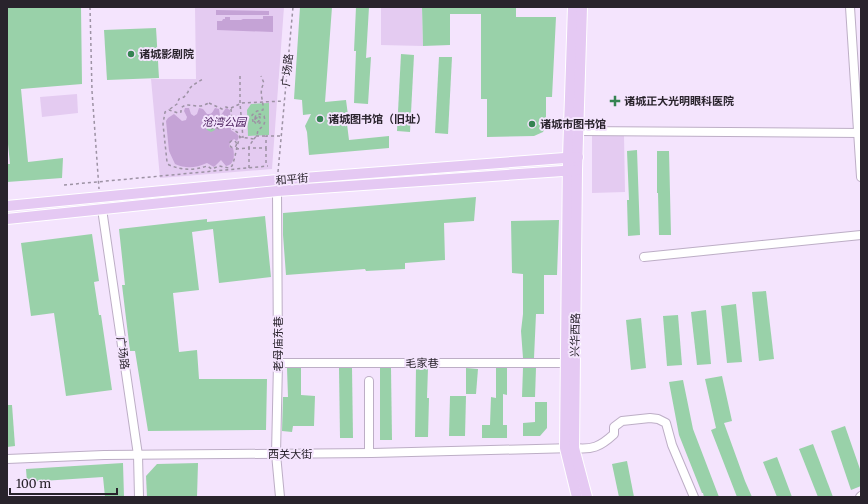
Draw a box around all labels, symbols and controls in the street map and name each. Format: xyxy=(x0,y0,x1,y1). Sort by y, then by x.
place label: 诸城影剧院 xyxy=(139,47,194,61)
marker: 诸城影剧院 xyxy=(126,49,136,59)
street label: 广场路 xyxy=(278,53,296,87)
place label: 诸城正大光明眼科医院 xyxy=(624,94,734,108)
marker: 诸城正大光明眼科医院 xyxy=(609,95,621,107)
place label: 诸城图书馆（旧址） xyxy=(328,112,427,126)
marker: 诸城图书馆（旧址） xyxy=(315,114,325,124)
park label: 沧湾公园 xyxy=(202,115,248,129)
place label: 诸城市图书馆 xyxy=(540,117,606,131)
marker: 诸城市图书馆 xyxy=(527,119,537,129)
street label: 和平街 xyxy=(275,171,309,187)
street label: 兴华西路 xyxy=(568,313,582,357)
street label: 老母庙东巷 xyxy=(271,317,285,372)
street label: 广场路 xyxy=(114,336,132,370)
street label: 毛家巷 xyxy=(406,356,439,370)
street label: 西关大街 xyxy=(268,447,312,461)
scale bar xyxy=(10,470,117,496)
text: 100 m xyxy=(16,476,51,491)

